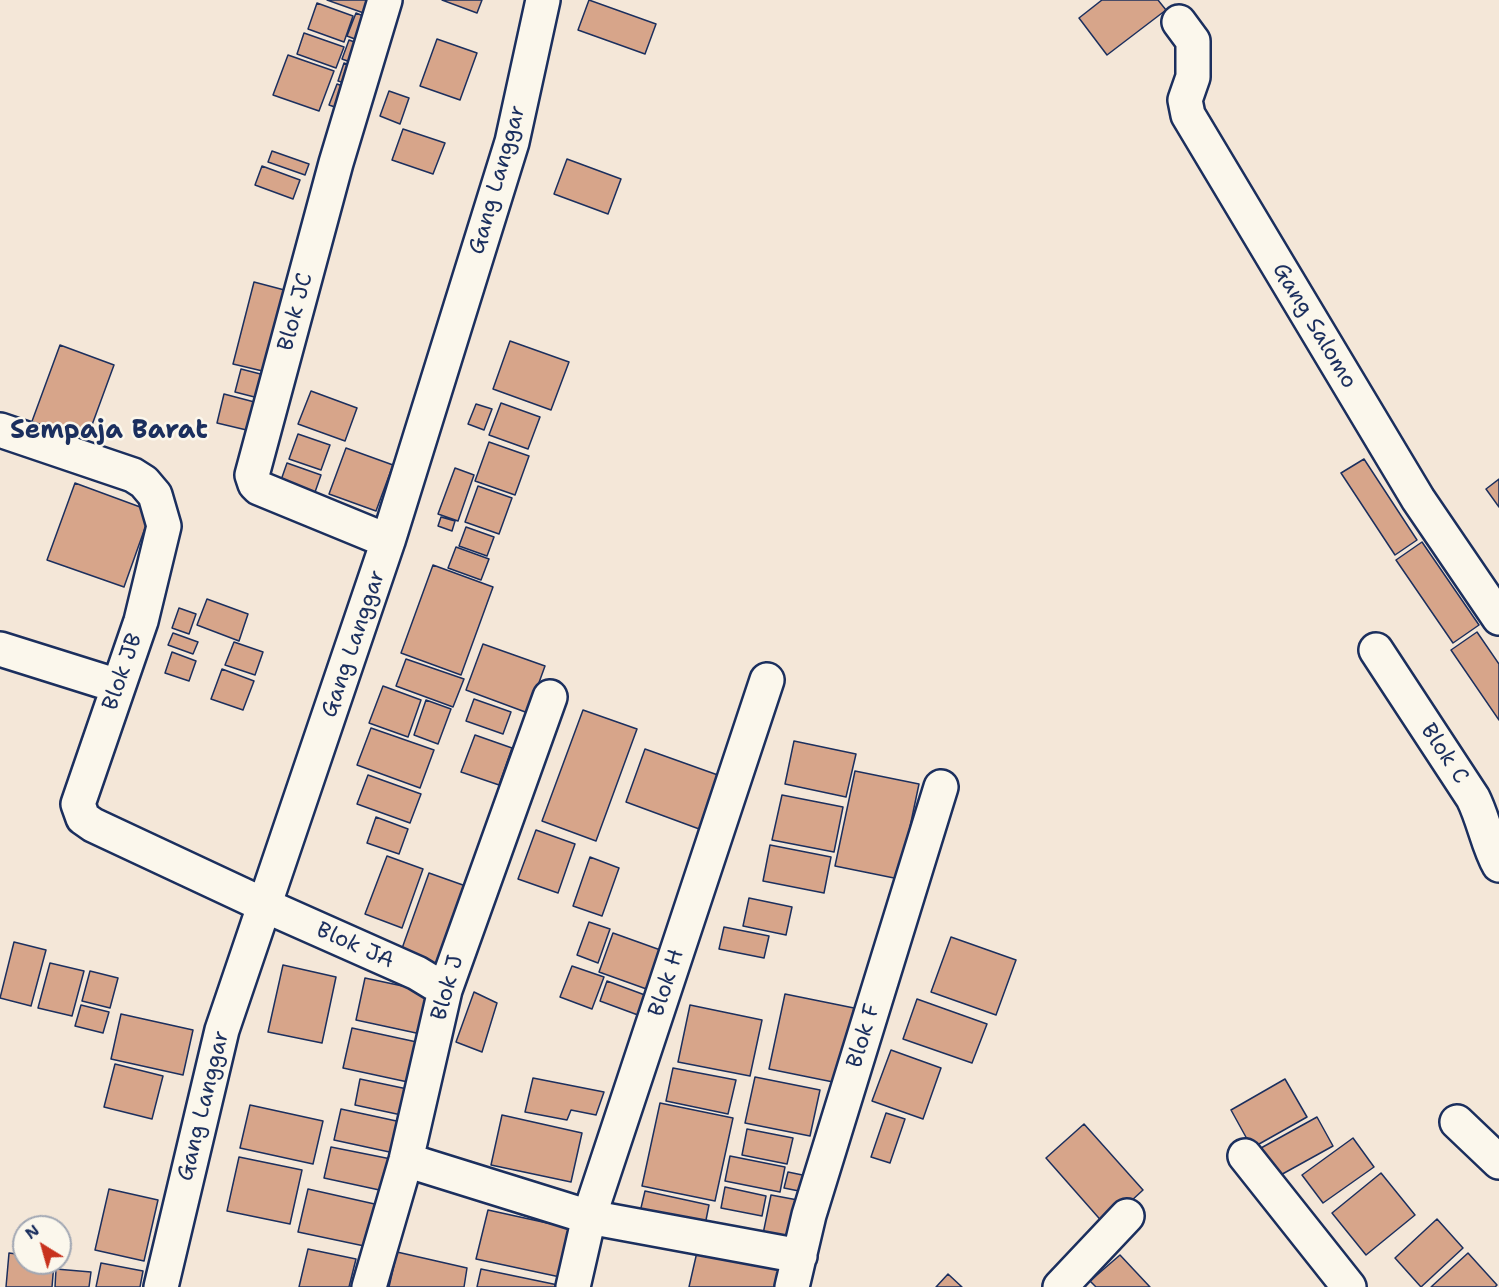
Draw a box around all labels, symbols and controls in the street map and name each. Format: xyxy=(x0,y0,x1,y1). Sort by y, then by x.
street label: Gang Langgar xyxy=(464,102,532,258)
street label: Gang Salomo xyxy=(1266,258,1362,394)
street label: Blok JC xyxy=(273,270,319,354)
district label: Sempaja Barat xyxy=(10,415,208,447)
street label: Gang Langgar xyxy=(316,567,392,721)
street label: Blok JB xyxy=(98,630,148,714)
street label: Blok C xyxy=(1414,719,1474,789)
street label: Blok JA xyxy=(312,917,398,975)
street label: Blok H xyxy=(644,946,690,1020)
street label: Blok J xyxy=(426,953,470,1023)
street label: Blok F xyxy=(842,1001,886,1071)
street label: Gang Langgar xyxy=(173,1028,235,1184)
north arrow xyxy=(12,1215,72,1275)
text: N xyxy=(21,1220,43,1244)

